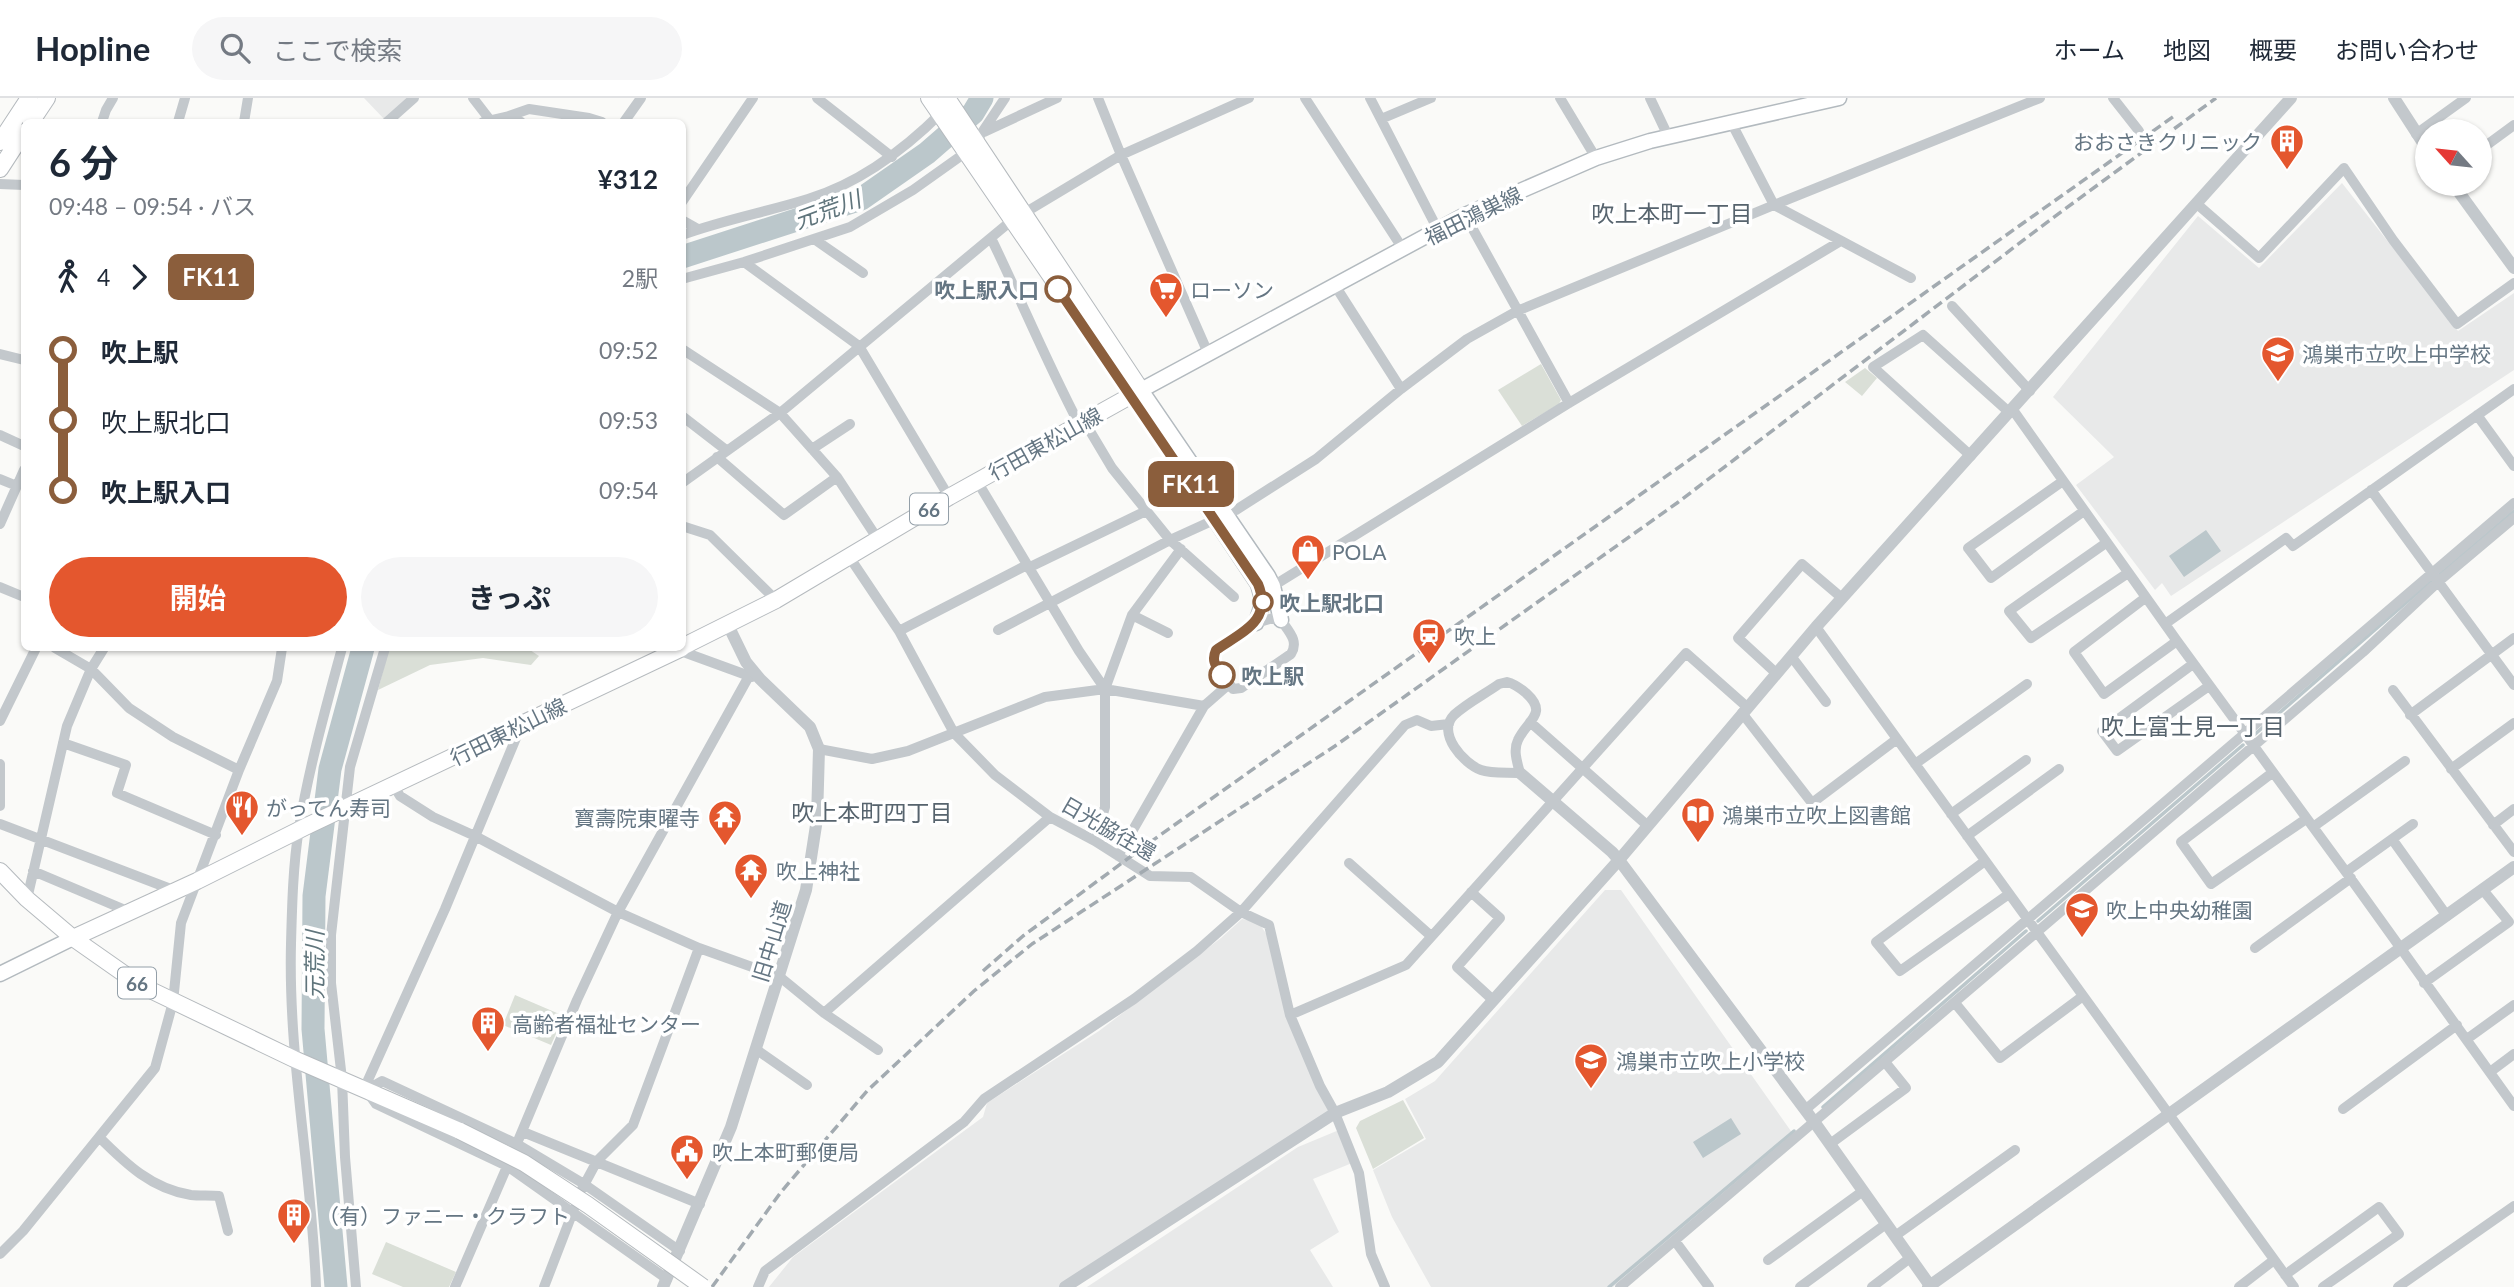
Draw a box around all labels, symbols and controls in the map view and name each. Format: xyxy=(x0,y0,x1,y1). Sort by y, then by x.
search box xyxy=(192,17,682,80)
text: Hopline xyxy=(35,28,150,68)
icon: search xyxy=(216,29,254,67)
text: ここで検索 xyxy=(272,34,402,66)
text: ホーム xyxy=(2054,35,2125,64)
text: 地図 xyxy=(2163,35,2211,64)
text: 概要 xyxy=(2249,35,2297,64)
text: お問い合わせ xyxy=(2335,35,2479,64)
north arrow xyxy=(2415,119,2492,196)
map controls xyxy=(2415,119,2492,196)
building icon: おおさきクリニック xyxy=(2268,122,2306,171)
place label: おおさきクリニック xyxy=(2073,129,2262,154)
text: 6 分 xyxy=(49,139,118,185)
text: ¥312 xyxy=(598,163,658,195)
street label: 福田鴻巣線 xyxy=(1420,181,1526,249)
water label: 元荒川 xyxy=(790,183,867,234)
text: 09:48 – 09:54 · バス xyxy=(49,192,256,220)
district label: 吹上本町一丁目 xyxy=(1592,199,1753,227)
icon: walk xyxy=(49,258,87,296)
icon: forward xyxy=(120,258,158,296)
text: FK11 xyxy=(182,262,240,291)
text: 4 xyxy=(97,263,110,291)
text: 2駅 xyxy=(622,264,658,292)
supermarket icon: ローソン xyxy=(1147,270,1185,319)
marker: 吹上駅入口 xyxy=(1045,276,1071,302)
place label: 吹上駅入口 xyxy=(934,277,1039,302)
place label: ローソン xyxy=(1190,277,1274,302)
school or university icon: 鴻巣市立吹上中学校 xyxy=(2259,334,2297,383)
text: 吹上駅 xyxy=(101,336,179,368)
text: 09:52 xyxy=(599,336,658,364)
place label: 鴻巣市立吹上中学校 xyxy=(2302,341,2491,366)
street label: 行田東松山線 xyxy=(984,402,1106,484)
text: 吹上駅北口 xyxy=(101,406,231,438)
text: 09:53 xyxy=(599,406,658,434)
line badge: FK11 xyxy=(1142,461,1240,507)
text: FK11 xyxy=(1162,469,1220,498)
text: 吹上駅入口 xyxy=(101,476,231,508)
text: 09:54 xyxy=(599,476,658,504)
road number: 66 xyxy=(910,494,948,524)
shop icon: POLA xyxy=(1289,532,1327,581)
place label: POLA xyxy=(1332,539,1387,564)
button: 開始 xyxy=(49,557,347,637)
button: きっぷ xyxy=(361,557,658,637)
place label: 吹上駅北口 xyxy=(1279,590,1384,615)
marker: 吹上駅北口 xyxy=(1253,592,1273,612)
station icon: 吹上 xyxy=(1410,616,1448,665)
place label: 吹上 xyxy=(1454,623,1496,648)
marker: 吹上駅 xyxy=(1209,662,1235,688)
place label: 吹上駅 xyxy=(1241,663,1304,688)
street label: 行田東松山線 xyxy=(446,692,570,770)
district label: 吹上富士見一丁目 xyxy=(2101,712,2285,740)
restaurant icon: がってん寿司 xyxy=(223,788,261,837)
street label: 日光脇往還 xyxy=(1057,791,1161,865)
place label: がってん寿司 xyxy=(266,795,391,820)
library icon: 鴻巣市立吹上図書館 xyxy=(1679,795,1717,844)
temple icon: 寶壽院東曜寺 xyxy=(706,798,744,847)
district label: 吹上本町四丁目 xyxy=(792,798,953,826)
place label: 鴻巣市立吹上図書館 xyxy=(1722,802,1911,827)
place label: 寶壽院東曜寺 xyxy=(574,805,700,830)
temple icon: 吹上神社 xyxy=(732,851,770,900)
place label: 吹上神社 xyxy=(776,858,860,883)
school or university icon: 吹上中央幼稚園 xyxy=(2063,890,2101,939)
street label: 旧中山道 xyxy=(747,897,795,985)
place label: 吹上中央幼稚園 xyxy=(2106,897,2253,922)
water label: 元荒川 xyxy=(300,928,328,1000)
road number: 66 xyxy=(118,968,156,998)
building icon: 高齢者福祉センター xyxy=(469,1004,507,1053)
place label: 高齢者福祉センター xyxy=(512,1011,701,1036)
school or university icon: 鴻巣市立吹上小学校 xyxy=(1572,1041,1610,1090)
place label: 鴻巣市立吹上小学校 xyxy=(1616,1048,1805,1073)
public building icon: 吹上本町郵便局 xyxy=(668,1132,706,1181)
place label: 吹上本町郵便局 xyxy=(712,1139,859,1164)
building icon: （有）ファニー・クラフト xyxy=(275,1196,313,1245)
place label: （有）ファニー・クラフト xyxy=(318,1203,570,1228)

